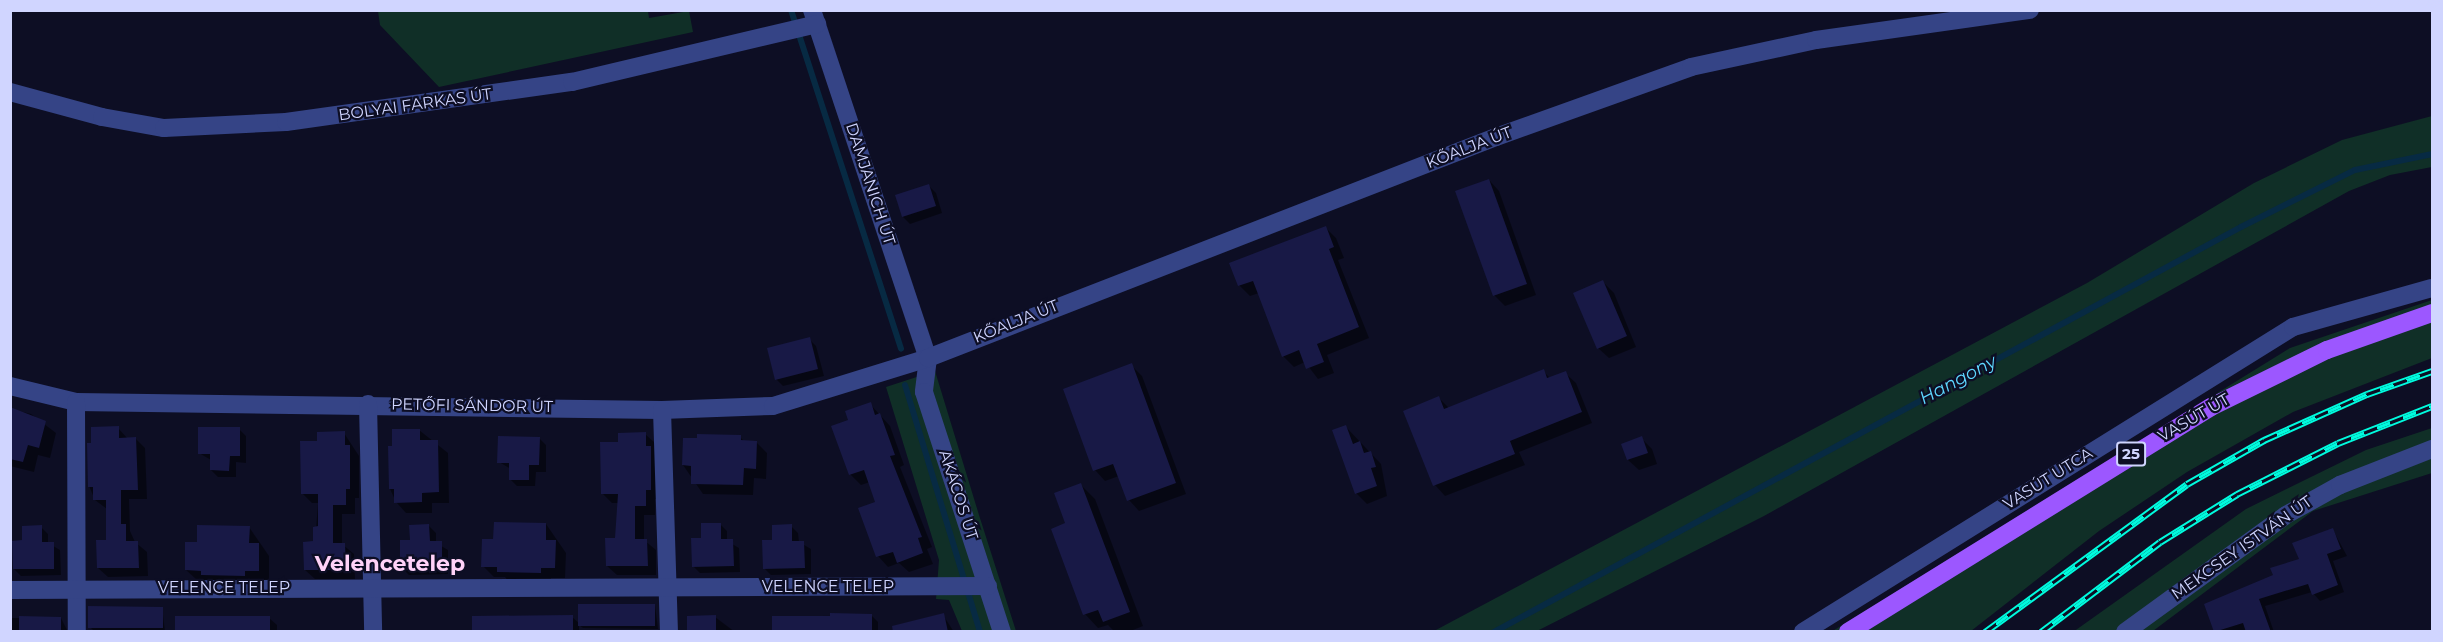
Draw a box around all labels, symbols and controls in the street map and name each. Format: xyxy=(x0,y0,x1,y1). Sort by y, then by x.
street label: BOLYAI FARKAS ÚT xyxy=(337,85,493,125)
street label: DAMJANICH ÚT xyxy=(841,121,899,247)
street label: KŐALJA ÚT xyxy=(1424,123,1514,173)
street label: KŐALJA ÚT xyxy=(971,296,1061,348)
water label: Hangony xyxy=(1916,351,2000,409)
street label: VASÚT ÚT xyxy=(2155,390,2233,446)
street label: PETŐFI SÁNDOR ÚT xyxy=(391,395,553,417)
road number: 25 xyxy=(2116,442,2146,466)
street label: VASÚT UTCA xyxy=(2000,444,2096,514)
street label: AKÁCOS ÚT xyxy=(934,448,982,542)
street label: MEKCSEY ISTVÁN ÚT xyxy=(2168,492,2316,604)
district label: Velencetelep xyxy=(315,551,465,577)
street label: VELENCE TELEP xyxy=(762,577,894,597)
street label: VELENCE TELEP xyxy=(158,578,290,598)

